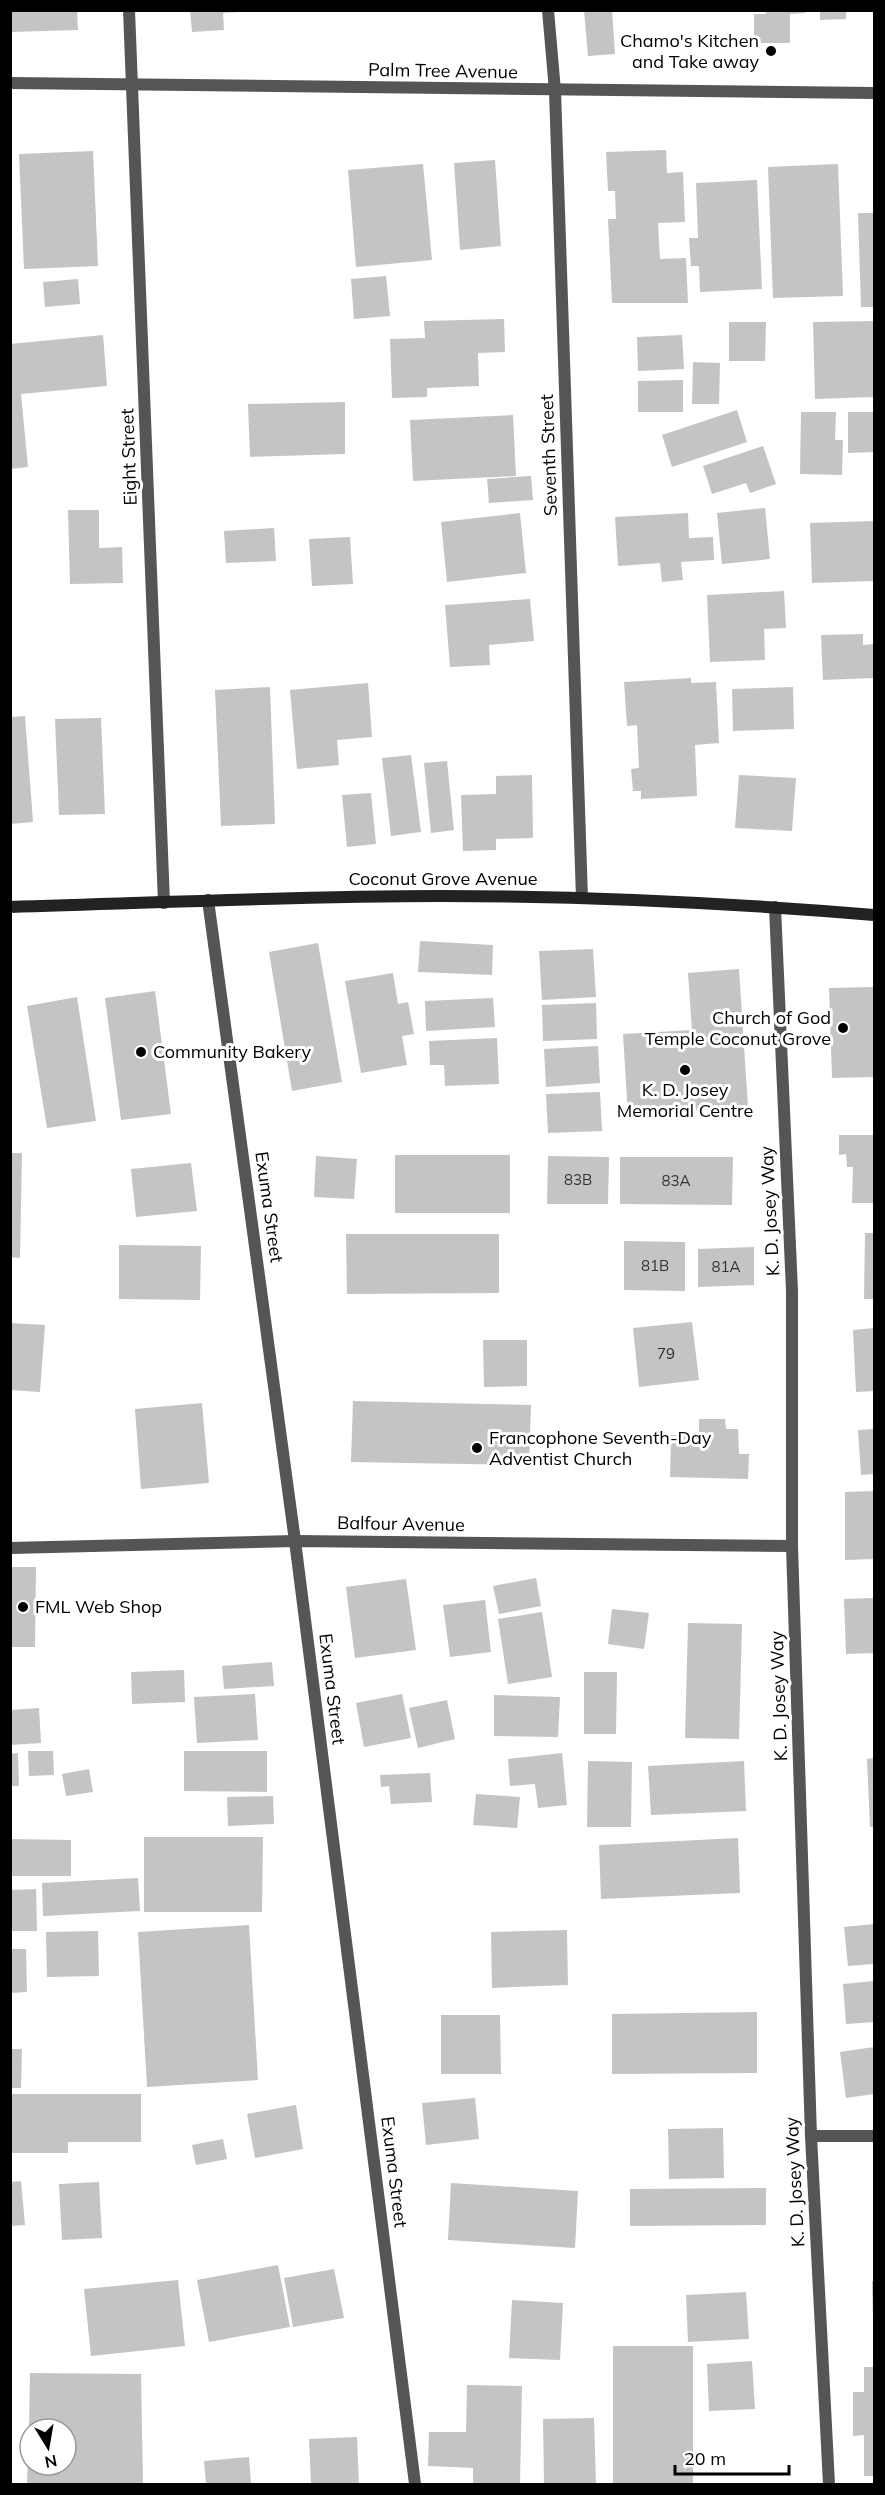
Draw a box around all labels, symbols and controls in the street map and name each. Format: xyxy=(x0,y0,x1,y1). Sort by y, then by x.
place label: Chamo's Kitchen and Take away xyxy=(620,29,759,73)
marker: Chamo's Kitchen and Take away xyxy=(764,44,778,58)
street label: Palm Tree Avenue xyxy=(368,58,518,83)
street label: Seventh Street xyxy=(535,394,562,516)
street label: Eight Street xyxy=(115,408,142,506)
street label: Coconut Grove Avenue xyxy=(348,867,538,890)
place label: Church of God Temple Coconut Grove xyxy=(644,1006,831,1050)
marker: Church of God Temple Coconut Grove xyxy=(836,1021,850,1035)
place label: Community Bakery xyxy=(153,1040,311,1063)
marker: Community Bakery xyxy=(134,1045,148,1059)
marker: K. D. Josey Memorial Centre xyxy=(678,1063,692,1077)
place label: K. D. Josey Memorial Centre xyxy=(617,1078,753,1122)
street label: K. D. Josey Way xyxy=(755,1145,784,1277)
street label: Exuma Street xyxy=(250,1150,289,1264)
house number: 83B xyxy=(564,1170,592,1189)
house number: 83A xyxy=(661,1171,691,1190)
house number: 81B xyxy=(641,1256,669,1275)
house number: 81A xyxy=(711,1257,741,1276)
house number: 79 xyxy=(657,1344,675,1363)
place label: Francophone Seventh-Day Adventist Church xyxy=(489,1426,712,1470)
marker: Francophone Seventh-Day Adventist Church xyxy=(470,1441,484,1455)
street label: Balfour Avenue xyxy=(337,1511,465,1536)
place label: FML Web Shop xyxy=(35,1595,162,1618)
marker: FML Web Shop xyxy=(16,1600,30,1614)
street label: K. D. Josey Way xyxy=(765,1630,792,1762)
street label: Exuma Street xyxy=(314,1632,351,1746)
street label: Exuma Street xyxy=(376,2115,413,2229)
street label: K. D. Josey Way xyxy=(780,2116,809,2248)
north arrow xyxy=(18,2417,78,2477)
scale bar xyxy=(675,2438,789,2476)
text: 20 m xyxy=(684,2447,726,2470)
text: N xyxy=(43,2451,59,2473)

